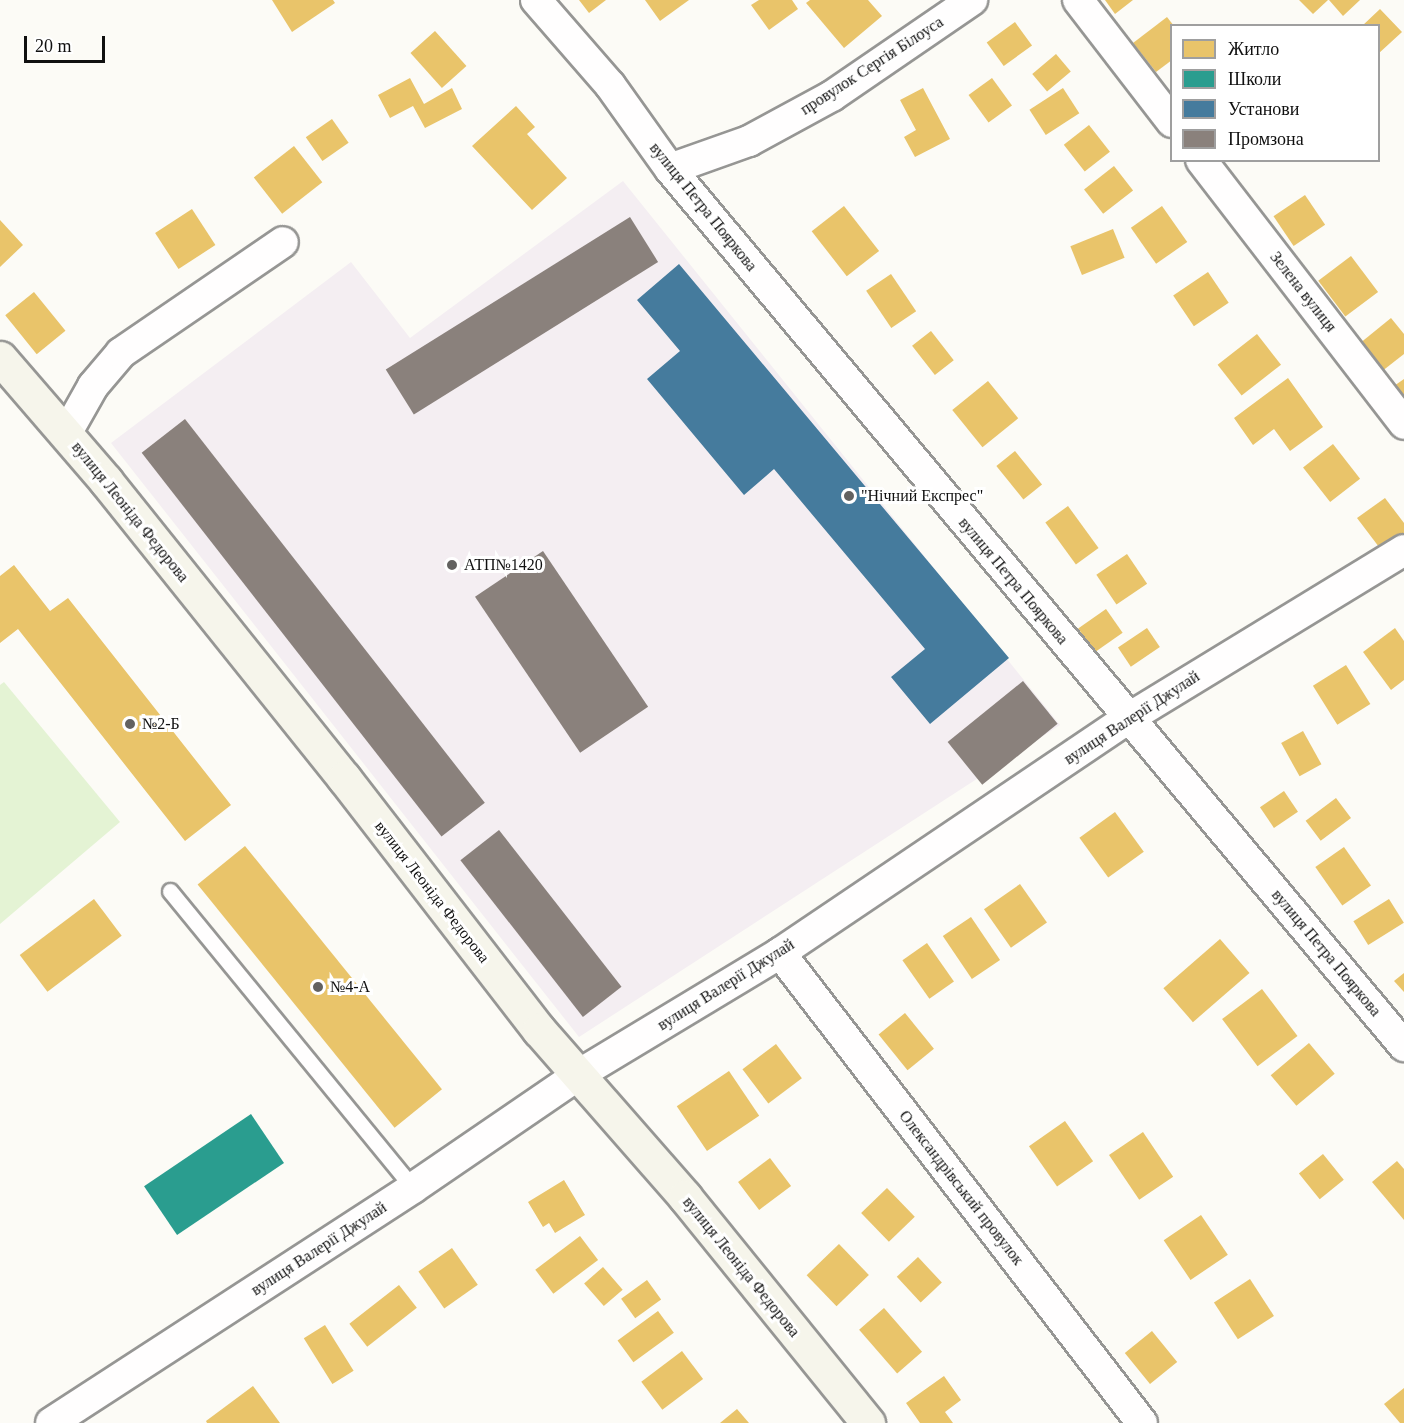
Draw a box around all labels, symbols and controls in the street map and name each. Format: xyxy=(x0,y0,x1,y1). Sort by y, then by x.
street label: провулок Сергія Білоуса xyxy=(797,13,947,119)
scale bar xyxy=(27,24,108,62)
legend xyxy=(1170,24,1380,162)
text: 20 m xyxy=(35,36,72,56)
text: Житло xyxy=(1228,39,1279,59)
text: Школи xyxy=(1228,69,1281,89)
text: Установи xyxy=(1228,99,1299,119)
text: Промзона xyxy=(1228,129,1304,149)
street label: вулиця Петра Пояркова xyxy=(645,139,761,275)
street label: Зелена вулиця xyxy=(1266,248,1340,336)
street label: вулиця Леоніда Федорова xyxy=(67,438,193,586)
place label: "Нічний Експрес" xyxy=(861,486,983,506)
marker: "Нічний Експрес" xyxy=(842,489,856,503)
street label: вулиця Петра Пояркова xyxy=(954,514,1072,648)
place label: АТП№1420 xyxy=(464,555,543,575)
marker: АТП№1420 xyxy=(445,558,459,572)
street label: вулиця Валерії Джулай xyxy=(1061,667,1203,769)
place label: №2-Б xyxy=(142,714,180,734)
marker: №2-Б xyxy=(123,717,137,731)
street label: вулиця Леоніда Федорова xyxy=(371,817,493,967)
street label: вулиця Петра Пояркова xyxy=(1267,886,1385,1020)
street label: вулиця Валерії Джулай xyxy=(654,935,798,1035)
place label: №4-А xyxy=(330,977,370,997)
marker: №4-А xyxy=(311,980,325,994)
street label: Олександрівський провулок xyxy=(895,1107,1027,1269)
street label: вулиця Леоніда Федорова xyxy=(678,1193,804,1341)
street label: вулиця Валерії Джулай xyxy=(248,1198,390,1300)

